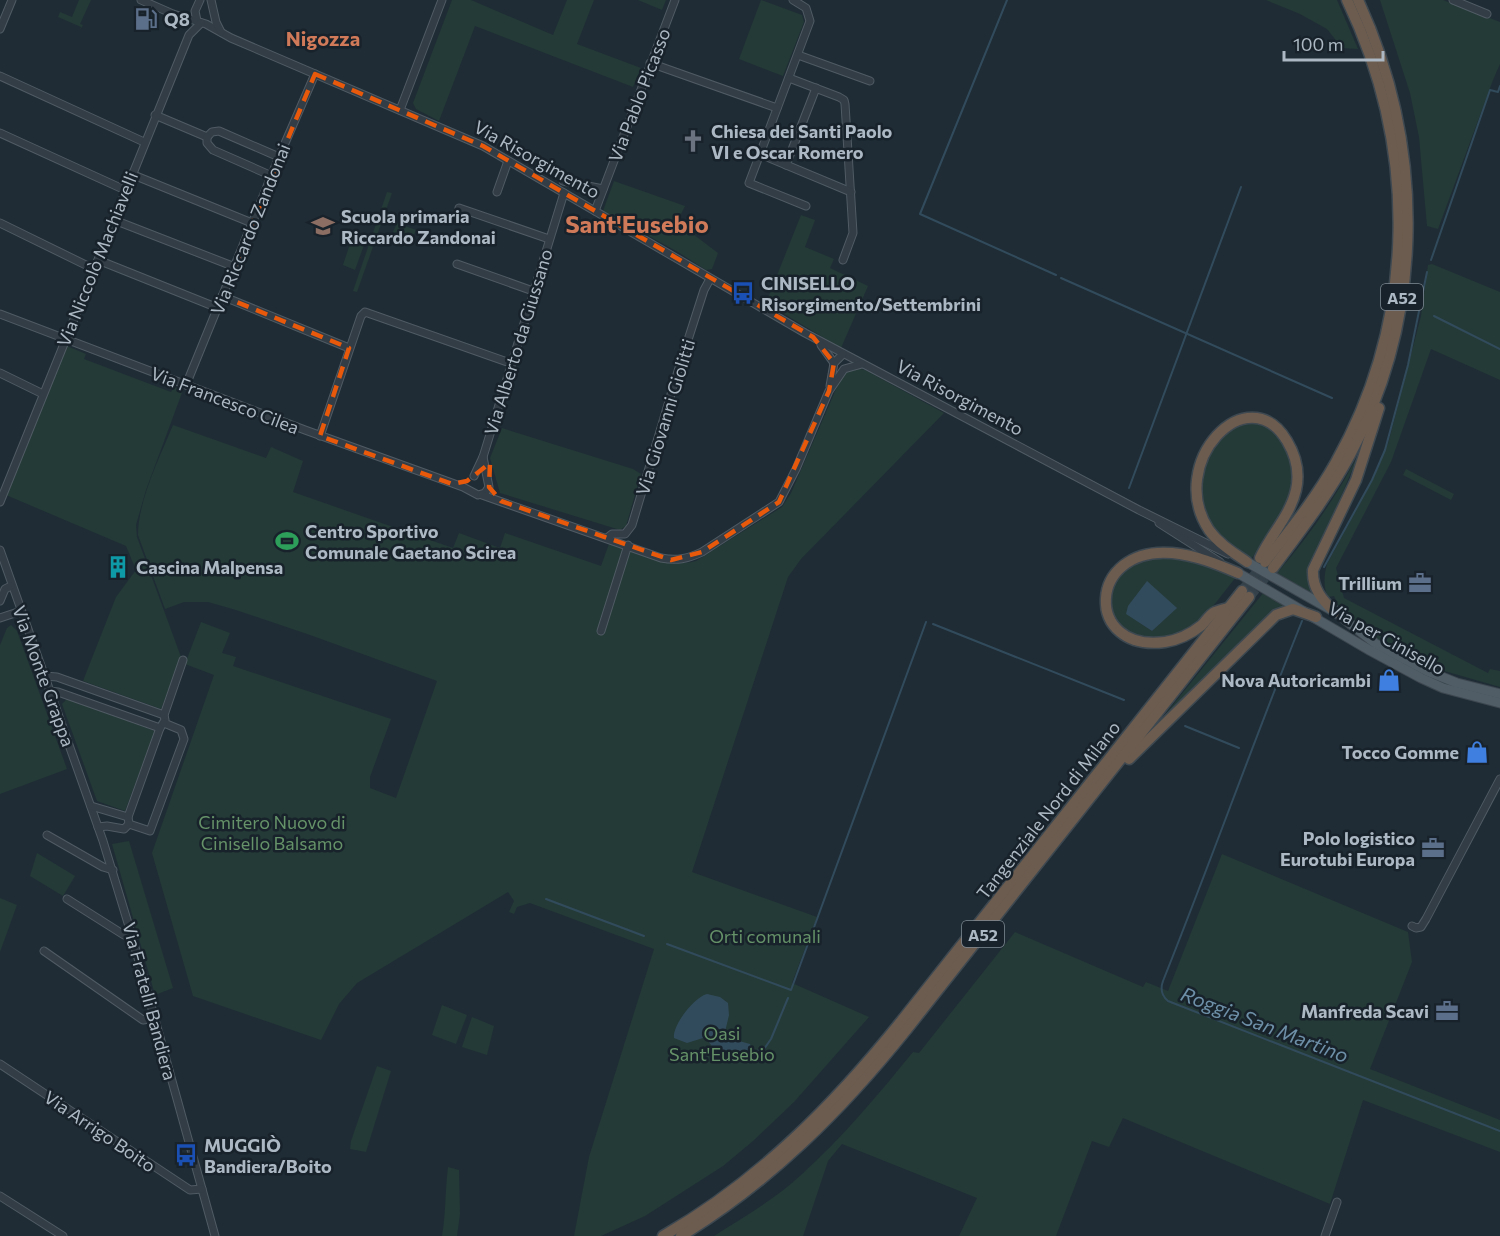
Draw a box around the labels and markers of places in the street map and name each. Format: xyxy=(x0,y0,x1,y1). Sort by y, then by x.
fuel station icon: Q8 xyxy=(133,6,159,32)
place label: Q8 xyxy=(164,8,190,30)
place label: Chiesa dei Santi Paolo VI e Oscar Romero xyxy=(711,120,893,163)
church icon: Chiesa dei Santi Paolo VI e Oscar Romero xyxy=(680,128,706,154)
place label: Scuola primaria Riccardo Zandonai xyxy=(341,205,496,248)
school or university icon: Scuola primaria Riccardo Zandonai xyxy=(310,213,336,239)
place label: CINISELLO Risorgimento/Settembrini xyxy=(761,272,981,315)
bus stop icon: CINISELLO Risorgimento/Settembrini xyxy=(730,280,756,306)
place label: Centro Sportivo Comunale Gaetano Scirea xyxy=(305,520,516,563)
sports icon: Centro Sportivo Comunale Gaetano Scirea xyxy=(274,528,300,554)
building icon: Cascina Malpensa xyxy=(105,554,131,580)
place label: Cascina Malpensa xyxy=(136,556,283,578)
office icon: Trillium xyxy=(1407,570,1433,596)
place label: Trillium xyxy=(1338,572,1402,594)
shop icon: Nova Autoricambi xyxy=(1376,667,1402,693)
place label: Nova Autoricambi xyxy=(1221,669,1371,691)
shop icon: Tocco Gomme xyxy=(1464,739,1490,765)
place label: Tocco Gomme xyxy=(1342,741,1459,763)
place label: Polo logistico Eurotubi Europa xyxy=(1280,827,1415,870)
office icon: Polo logistico Eurotubi Europa xyxy=(1420,835,1446,861)
office icon: Manfreda Scavi xyxy=(1434,998,1460,1024)
place label: Manfreda Scavi xyxy=(1301,1000,1429,1022)
place label: MUGGIÒ Bandiera/Boito xyxy=(204,1134,332,1177)
bus stop icon: MUGGIÒ Bandiera/Boito xyxy=(173,1142,199,1168)

